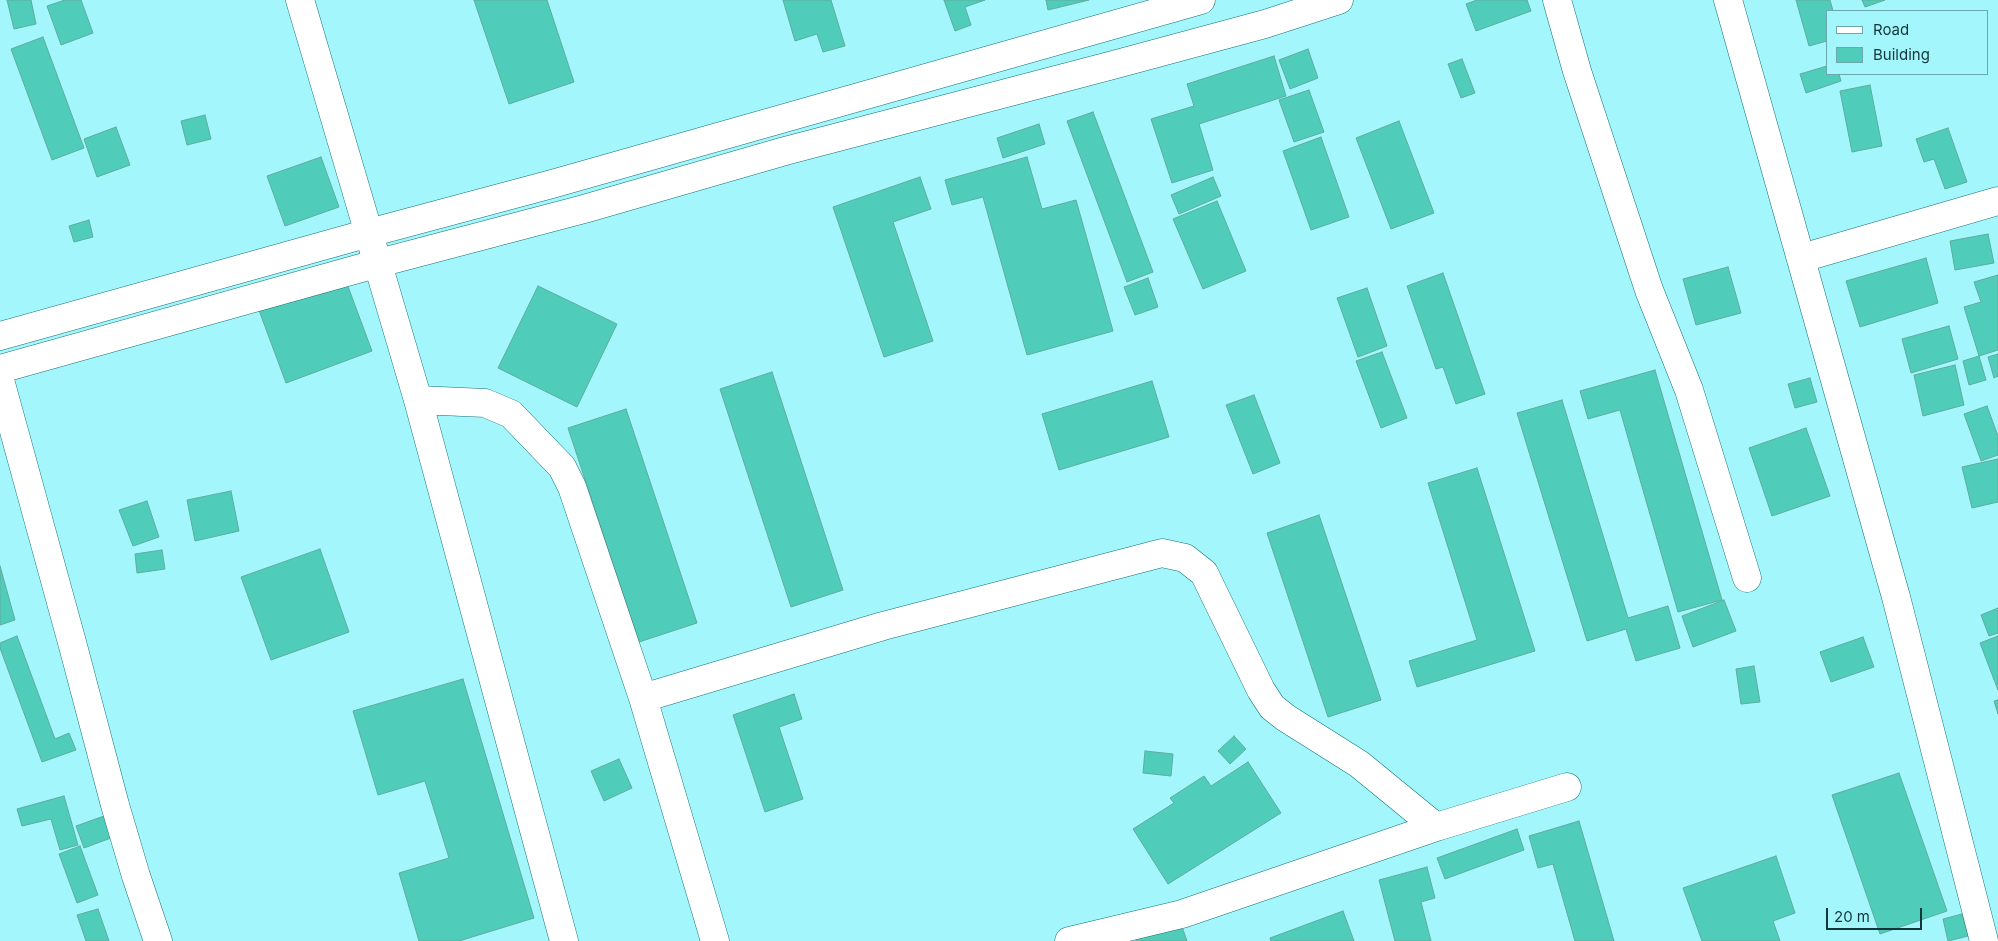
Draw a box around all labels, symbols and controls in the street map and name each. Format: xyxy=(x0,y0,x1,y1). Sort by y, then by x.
legend xyxy=(1826,10,1988,75)
text: Road xyxy=(1873,20,1909,39)
text: Building xyxy=(1873,45,1930,64)
scale bar xyxy=(1828,898,1924,930)
text: 20 m xyxy=(1834,907,1870,926)

